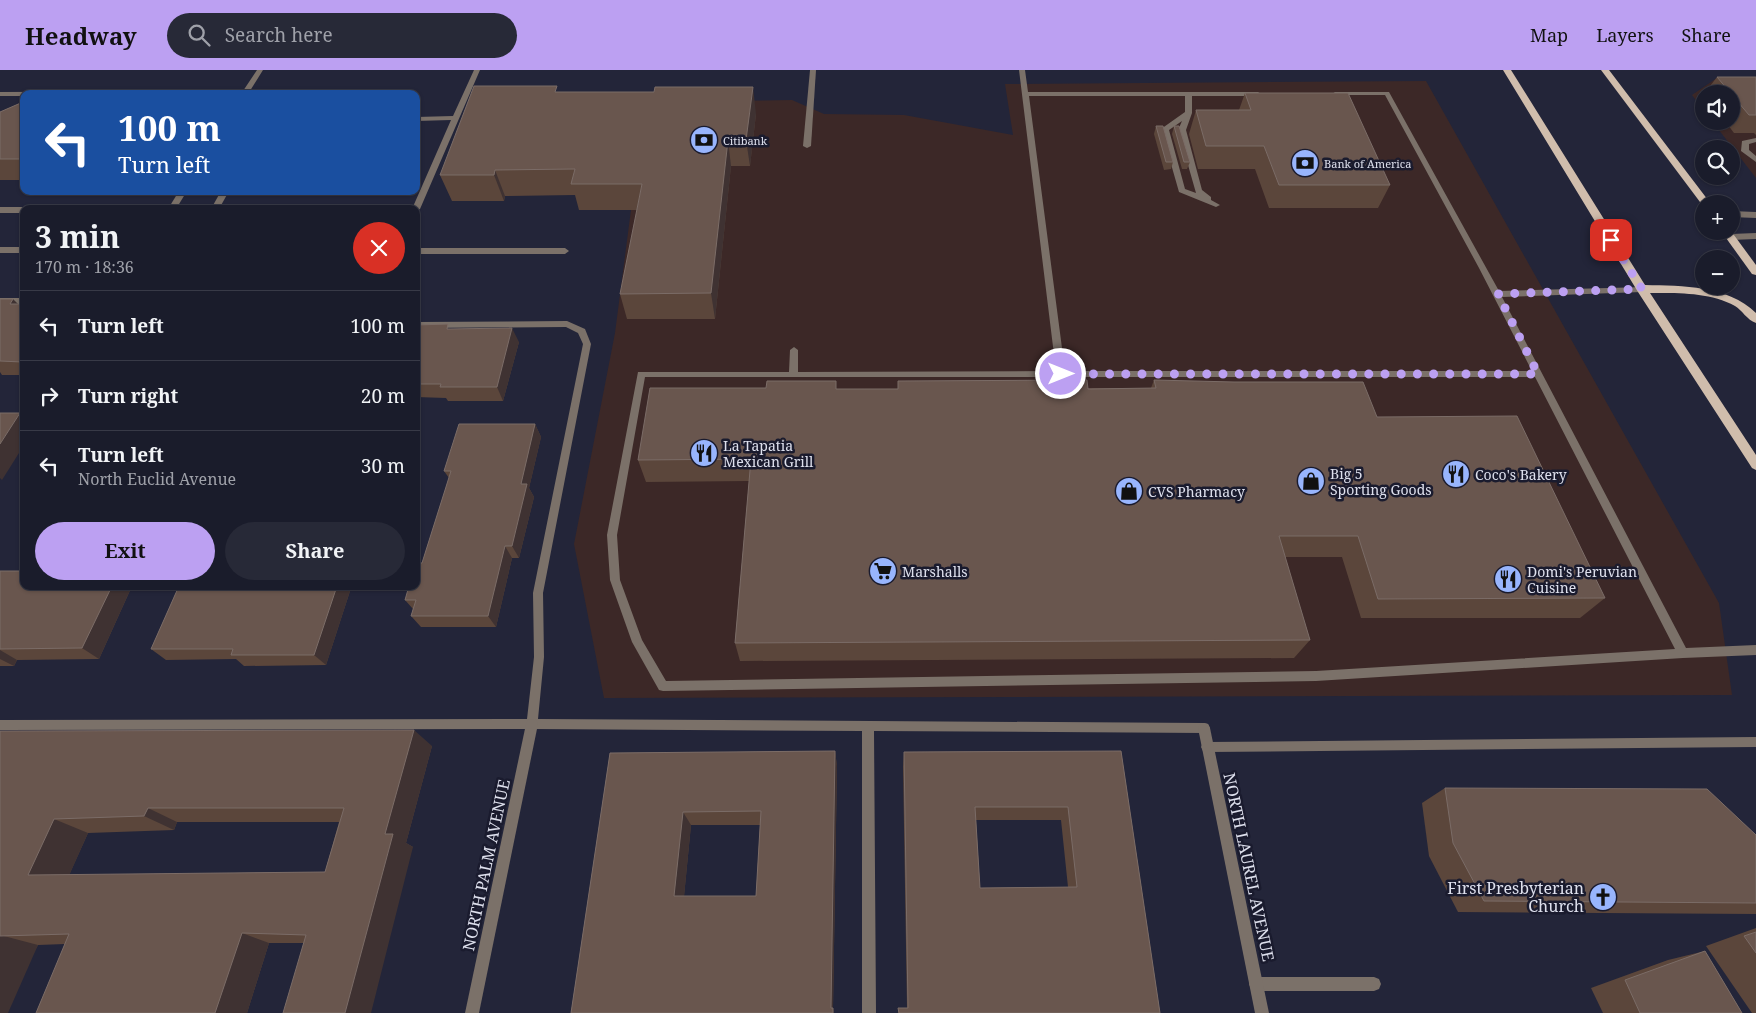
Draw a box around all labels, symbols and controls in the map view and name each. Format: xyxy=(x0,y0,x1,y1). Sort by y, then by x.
search box xyxy=(167,13,517,58)
text: Headway xyxy=(25,19,137,52)
icon: search xyxy=(185,21,213,49)
text: Search here xyxy=(225,22,333,48)
text: Map xyxy=(1530,23,1568,47)
text: Layers xyxy=(1596,23,1654,47)
text: Share xyxy=(1682,23,1731,47)
map controls xyxy=(1695,85,1740,295)
button: sound xyxy=(1695,85,1740,130)
text: 100 m xyxy=(118,104,221,151)
icon: left xyxy=(35,110,100,175)
bank icon: Citibank xyxy=(689,125,719,155)
place label: Citibank xyxy=(723,133,768,148)
button: search xyxy=(1695,140,1740,185)
bank icon: Bank of America xyxy=(1290,148,1320,178)
text: Turn left xyxy=(118,149,210,179)
place label: Bank of America xyxy=(1324,156,1411,171)
button: + xyxy=(1695,195,1740,240)
text: 3 min xyxy=(35,216,120,257)
pin xyxy=(1590,219,1632,261)
button: close xyxy=(353,222,405,274)
icon: arrive xyxy=(1597,226,1625,254)
button: − xyxy=(1695,250,1740,295)
text: 170 m · 18:36 xyxy=(35,256,134,278)
icon: left xyxy=(35,312,63,340)
text: Turn left xyxy=(78,313,164,339)
text: 100 m xyxy=(350,313,405,339)
position arrow xyxy=(1034,347,1086,399)
icon: right xyxy=(35,382,63,410)
text: Turn right xyxy=(78,383,178,409)
text: 20 m xyxy=(361,383,405,409)
place label: La Tapatia Mexican Grill xyxy=(723,436,814,471)
restaurant icon: La Tapatia Mexican Grill xyxy=(689,438,719,468)
text: Turn left xyxy=(78,442,164,468)
icon: left xyxy=(35,452,63,480)
text: 30 m xyxy=(361,453,405,479)
restaurant icon: Coco's Bakery xyxy=(1441,459,1471,489)
place label: Big 5 Sporting Goods xyxy=(1330,464,1432,499)
place label: Coco's Bakery xyxy=(1475,465,1567,484)
shop icon: Big 5 Sporting Goods xyxy=(1296,466,1326,496)
text: North Euclid Avenue xyxy=(78,468,236,490)
shop icon: CVS Pharmacy xyxy=(1114,476,1144,506)
place label: CVS Pharmacy xyxy=(1148,482,1245,501)
button: Exit xyxy=(35,522,215,580)
button: Share xyxy=(225,522,405,580)
supermarket icon: Marshalls xyxy=(868,556,898,586)
place label: Marshalls xyxy=(902,562,968,581)
place label: Domi's Peruvian Cuisine xyxy=(1527,562,1637,597)
restaurant icon: Domi's Peruvian Cuisine xyxy=(1493,564,1523,594)
street label: NORTH LAUREL AVENUE xyxy=(1218,771,1280,963)
street label: NORTH PALM AVENUE xyxy=(457,777,515,953)
place label: First Presbyterian Church xyxy=(1447,877,1584,917)
church icon: First Presbyterian Church xyxy=(1588,882,1618,912)

